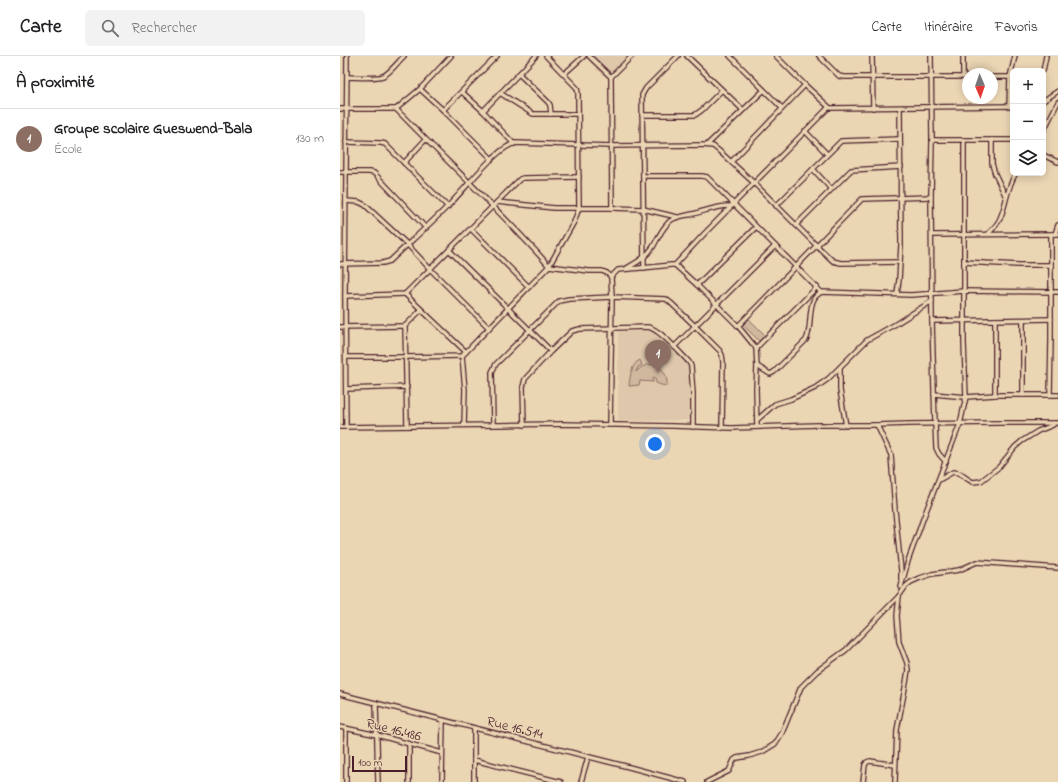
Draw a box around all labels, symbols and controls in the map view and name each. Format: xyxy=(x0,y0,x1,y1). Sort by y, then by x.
search box xyxy=(85,10,365,46)
text: Carte xyxy=(20,14,61,41)
icon: search xyxy=(99,17,121,39)
text: Rechercher xyxy=(131,17,197,39)
text: Carte xyxy=(871,17,902,38)
text: Itinéraire xyxy=(924,17,973,38)
text: Favoris xyxy=(995,17,1038,38)
north arrow xyxy=(962,68,998,104)
map controls xyxy=(1010,68,1046,176)
button: + xyxy=(1010,68,1046,104)
text: À proximité xyxy=(16,70,94,95)
button: − xyxy=(1010,104,1046,140)
text: Groupe scolaire Gueswend-Bala xyxy=(54,118,252,140)
text: 1 xyxy=(27,129,31,148)
text: 130 m xyxy=(296,129,324,148)
text: École xyxy=(54,140,82,159)
button: layers xyxy=(1010,140,1046,176)
pin: 1 xyxy=(645,340,671,373)
your location xyxy=(645,434,665,454)
street label: Rue 16.514 xyxy=(484,711,545,746)
street label: Rue 16.486 xyxy=(364,713,423,747)
scale bar xyxy=(352,754,407,773)
text: 100 m xyxy=(358,755,382,771)

